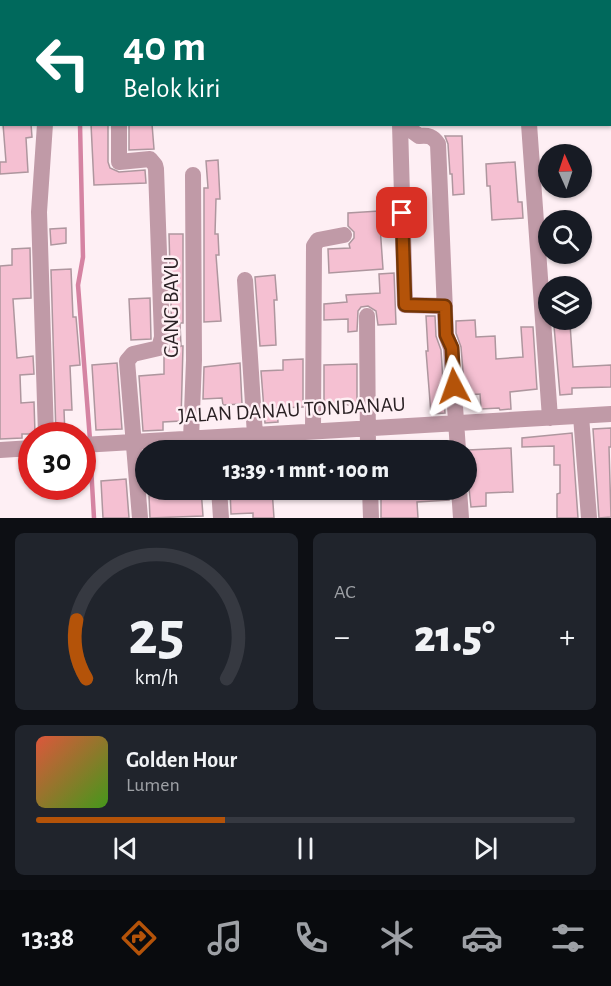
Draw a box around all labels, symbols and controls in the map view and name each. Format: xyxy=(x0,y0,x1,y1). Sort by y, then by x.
icon: left xyxy=(24,24,102,102)
text: 40 m xyxy=(123,26,206,68)
text: Belok kiri xyxy=(123,75,220,102)
north arrow xyxy=(538,144,592,198)
map controls xyxy=(538,144,592,330)
pin xyxy=(376,187,427,238)
icon: arrive xyxy=(385,196,418,229)
button: search xyxy=(538,210,592,264)
street label: GANG BAYU xyxy=(161,256,182,358)
button: layers xyxy=(538,276,592,330)
position arrow xyxy=(422,354,486,418)
street label: JALAN DANAU TONDANAU xyxy=(178,394,406,426)
speed limit sign: 30 xyxy=(18,422,96,500)
text: 13:39 · 1 mnt · 100 m xyxy=(223,459,389,481)
text: AC xyxy=(334,582,356,602)
text: 25 xyxy=(128,603,185,665)
text: 21.5° xyxy=(414,615,495,660)
text: − xyxy=(334,621,350,654)
text: + xyxy=(559,621,575,654)
text: km/h xyxy=(134,667,179,688)
text: Golden Hour xyxy=(126,749,237,771)
text: Lumen xyxy=(126,775,180,795)
icon: previous xyxy=(109,832,142,865)
icon: pause xyxy=(289,832,322,865)
icon: next xyxy=(469,832,502,865)
icon: directions xyxy=(118,917,160,959)
icon: music xyxy=(204,917,246,959)
icon: phone xyxy=(290,917,332,959)
icon: climate xyxy=(376,917,418,959)
icon: car xyxy=(461,917,503,959)
icon: filters xyxy=(547,917,589,959)
text: 13:38 xyxy=(22,924,74,951)

